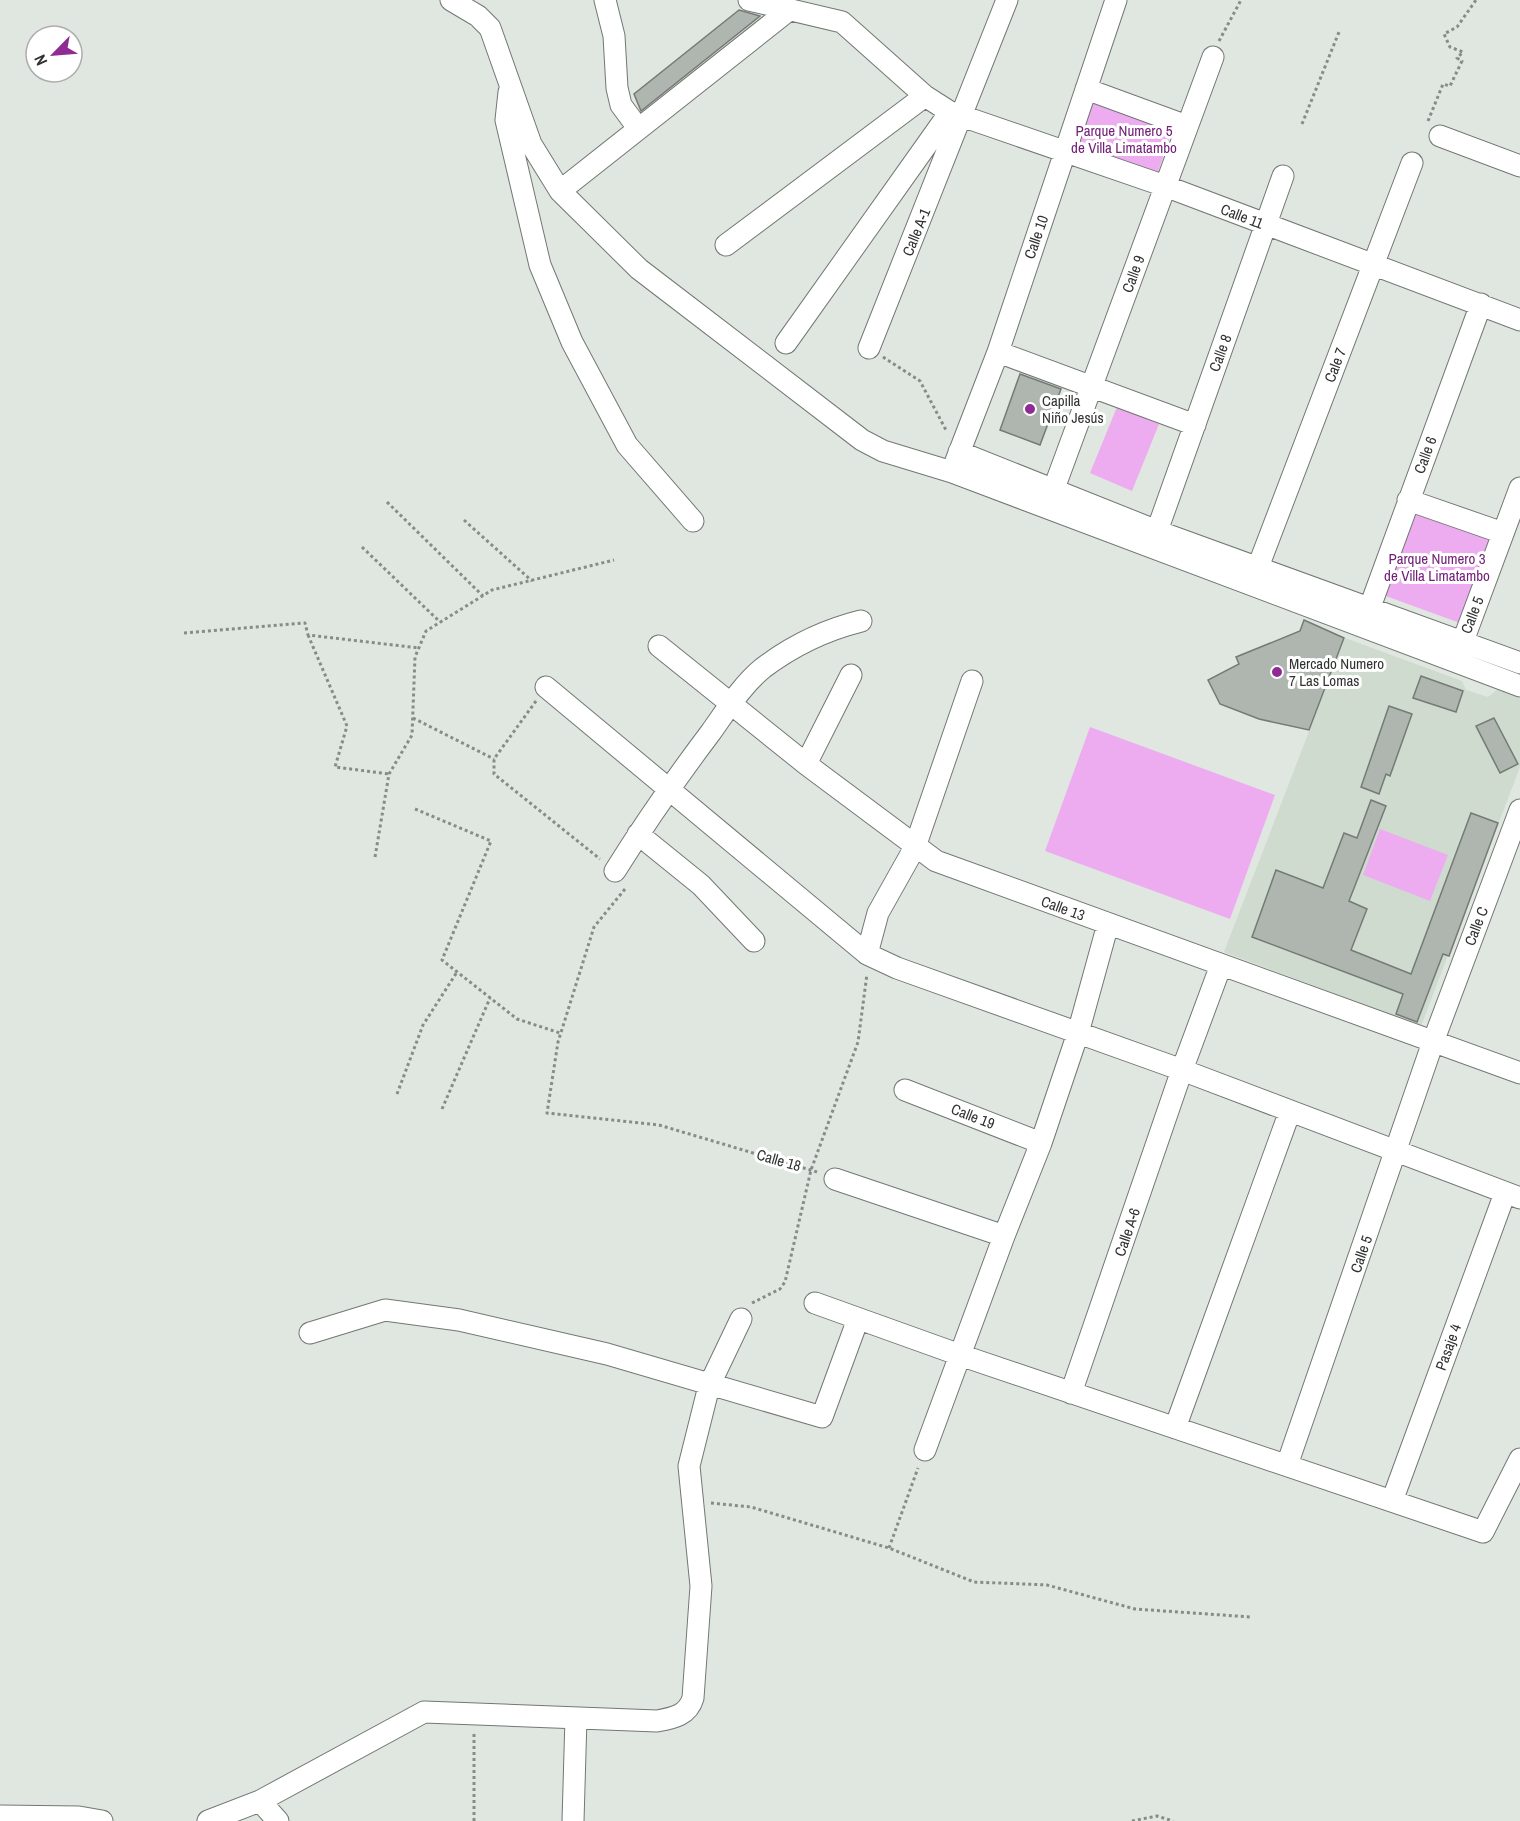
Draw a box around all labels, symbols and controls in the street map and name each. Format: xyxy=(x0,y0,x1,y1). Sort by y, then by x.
north arrow xyxy=(24,24,84,84)
text: N xyxy=(28,51,52,69)
park label: Parque Numero 5 de Villa Limatambo xyxy=(1071,120,1177,158)
street label: Calle 11 xyxy=(1218,198,1267,234)
street label: Calle A-1 xyxy=(897,205,935,259)
street label: Calle 10 xyxy=(1019,212,1053,262)
street label: Calle 9 xyxy=(1117,252,1149,296)
street label: Calle 8 xyxy=(1204,331,1236,375)
street label: Cale 7 xyxy=(1319,344,1351,385)
place label: Capilla Niño Jesús xyxy=(1042,390,1104,428)
marker: Capilla Niño Jesús xyxy=(1023,402,1037,416)
street label: Calle 6 xyxy=(1409,433,1441,477)
park label: Parque Numero 3 de Villa Limatambo xyxy=(1384,548,1490,586)
street label: Calle 5 xyxy=(1455,593,1489,637)
place label: Mercado Numero 7 Las Lomas xyxy=(1289,653,1384,691)
marker: Mercado Numero 7 Las Lomas xyxy=(1270,665,1284,679)
street label: Calle 13 xyxy=(1038,890,1088,926)
street label: Calle C xyxy=(1459,903,1493,949)
street label: Calle 19 xyxy=(948,1098,998,1134)
street label: Calle 18 xyxy=(754,1144,804,1176)
street label: Calle A-6 xyxy=(1109,1205,1145,1259)
street label: Calle 5 xyxy=(1345,1232,1377,1276)
street label: Pasaje 4 xyxy=(1430,1321,1466,1373)

